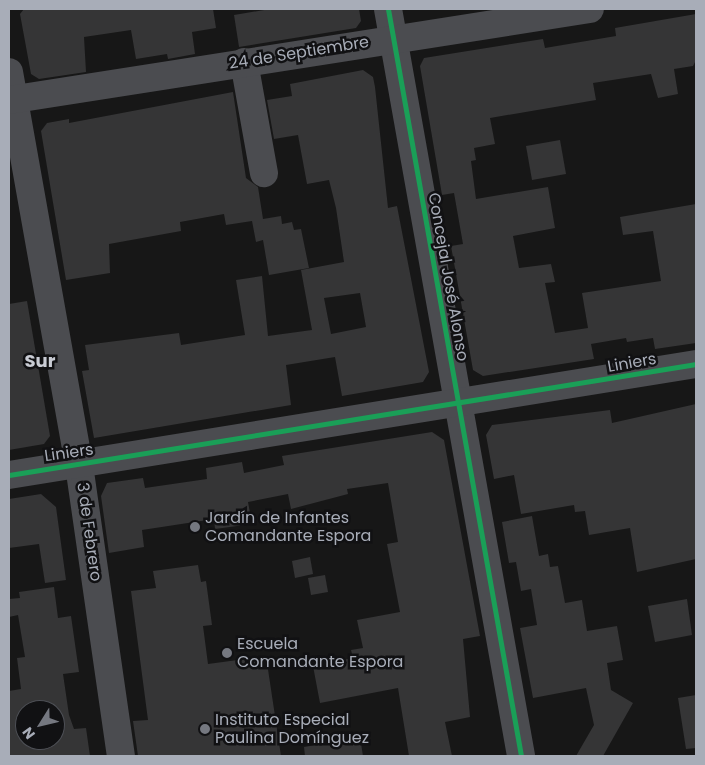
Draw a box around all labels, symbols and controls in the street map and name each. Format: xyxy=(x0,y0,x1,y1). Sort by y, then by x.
street label: 24 de Septiembre xyxy=(228,32,370,74)
street label: Concejal José Alonso xyxy=(424,191,472,363)
street label: Liniers xyxy=(606,349,658,377)
district label: Sur xyxy=(25,350,55,372)
street label: Liniers xyxy=(43,440,95,466)
street label: 3 de Febrero xyxy=(73,481,105,583)
place label: Jardín de Infantes Comandante Espora xyxy=(205,508,371,546)
marker: Jardín de Infantes Comandante Espora xyxy=(189,521,201,533)
place label: Escuela Comandante Espora xyxy=(237,634,403,672)
marker: Escuela Comandante Espora xyxy=(221,647,233,659)
north arrow xyxy=(15,700,65,750)
place label: Instituto Especial Paulina Domínguez xyxy=(215,710,369,748)
text: N xyxy=(17,723,40,743)
marker: Instituto Especial Paulina Domínguez xyxy=(199,723,211,735)

